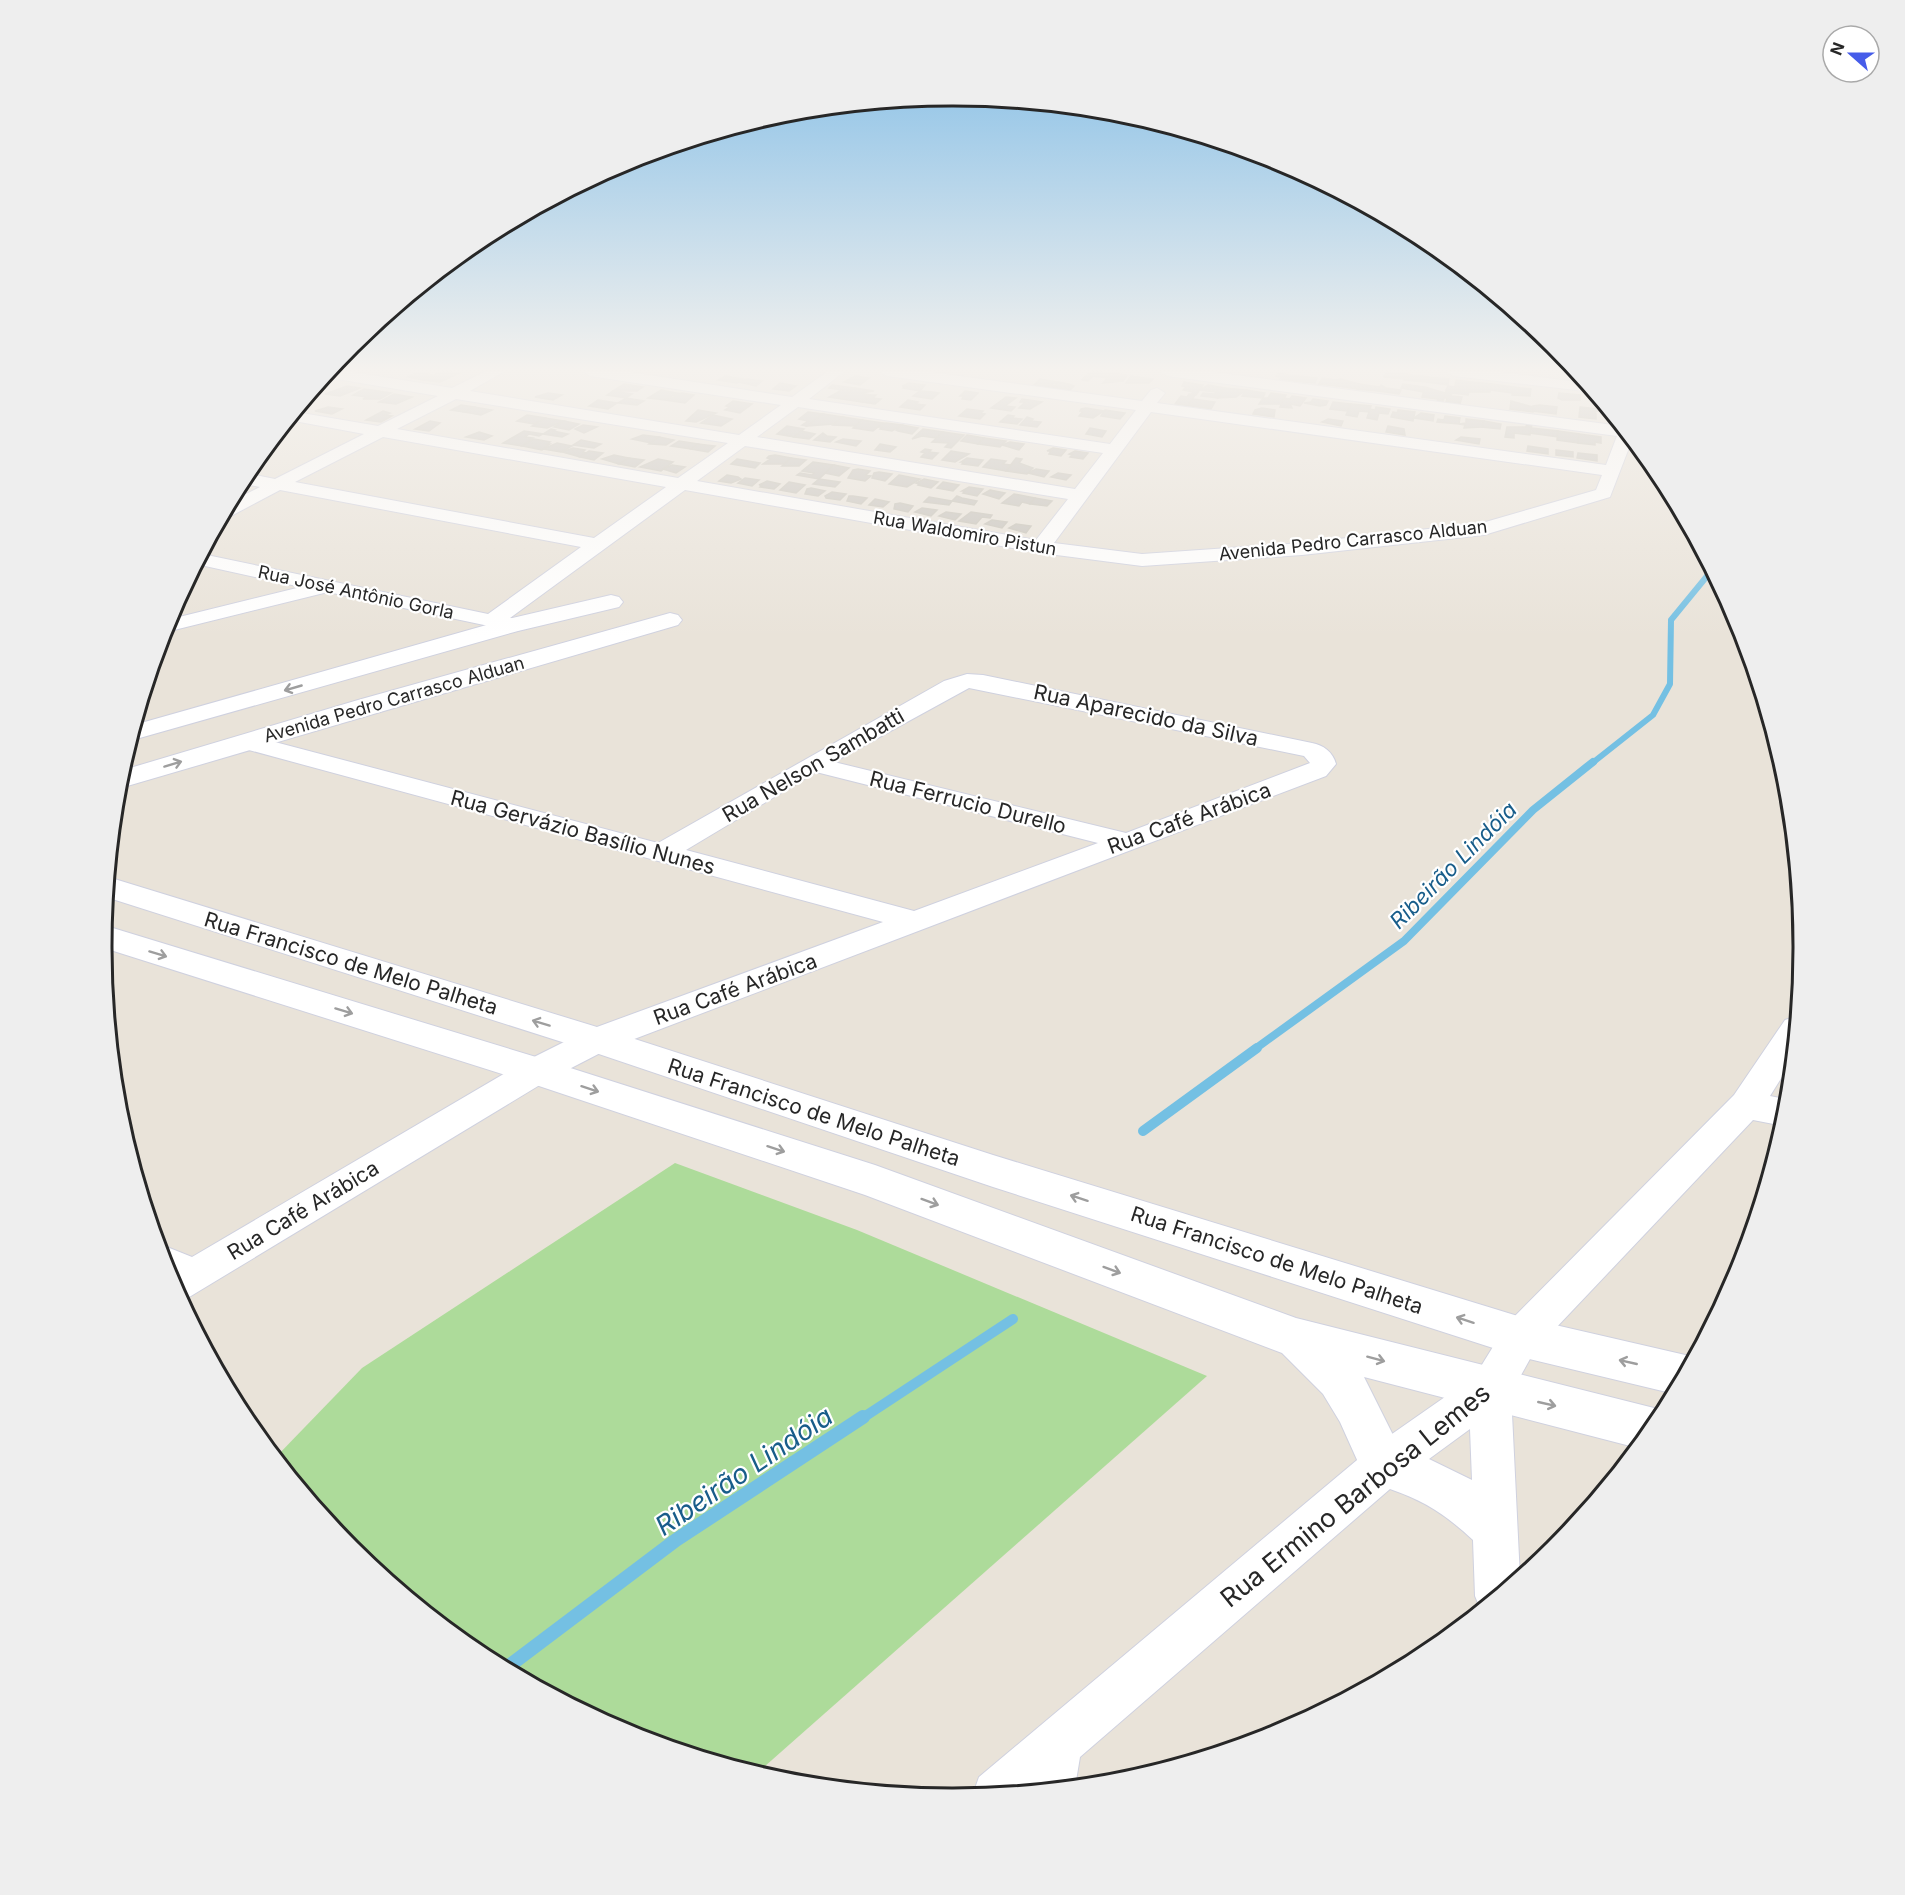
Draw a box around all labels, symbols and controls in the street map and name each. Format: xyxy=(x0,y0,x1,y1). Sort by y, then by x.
north arrow xyxy=(1821,24,1881,84)
text: N xyxy=(1825,39,1849,58)
street label: Rua Waldomiro Pistun xyxy=(872,507,1058,559)
street label: Avenida Pedro Carrasco Alduan xyxy=(1218,515,1488,565)
street label: Rua José Antônio Gorla xyxy=(256,561,456,623)
street label: Avenida Pedro Carrasco Alduan xyxy=(261,652,527,746)
street label: Rua Aparecido da Silva xyxy=(1031,679,1261,751)
one-way arrow xyxy=(284,682,303,694)
street label: Rua Nelson Sambatti xyxy=(718,703,908,827)
one-way arrow xyxy=(163,758,182,769)
street label: Rua Ferrucio Durello xyxy=(867,765,1069,839)
street label: Rua Café Arábica xyxy=(1104,777,1274,859)
street label: Rua Gervázio Basílio Nunes xyxy=(448,785,718,879)
water label: Ribeirão Lindóia xyxy=(1384,796,1522,934)
street label: Rua Francisco de Melo Palheta xyxy=(201,906,501,1020)
street label: Rua Café Arábica xyxy=(650,948,820,1030)
one-way arrow xyxy=(148,949,167,960)
one-way arrow xyxy=(334,1006,353,1017)
one-way arrow xyxy=(532,1017,551,1028)
street label: Rua Francisco de Melo Palheta xyxy=(665,1053,963,1171)
one-way arrow xyxy=(580,1084,599,1095)
one-way arrow xyxy=(766,1145,785,1156)
street label: Rua Café Arábica xyxy=(223,1155,383,1265)
one-way arrow xyxy=(1070,1192,1089,1203)
one-way arrow xyxy=(920,1197,938,1208)
street label: Rua Francisco de Melo Palheta xyxy=(1128,1201,1426,1319)
one-way arrow xyxy=(1103,1265,1121,1276)
one-way arrow xyxy=(1456,1314,1475,1325)
one-way arrow xyxy=(1366,1354,1385,1366)
one-way arrow xyxy=(1619,1355,1638,1367)
street label: Rua Ermino Barbosa Lemes xyxy=(1214,1377,1496,1613)
one-way arrow xyxy=(1537,1398,1556,1410)
water label: Ribeirão Lindóia xyxy=(649,1400,839,1542)

